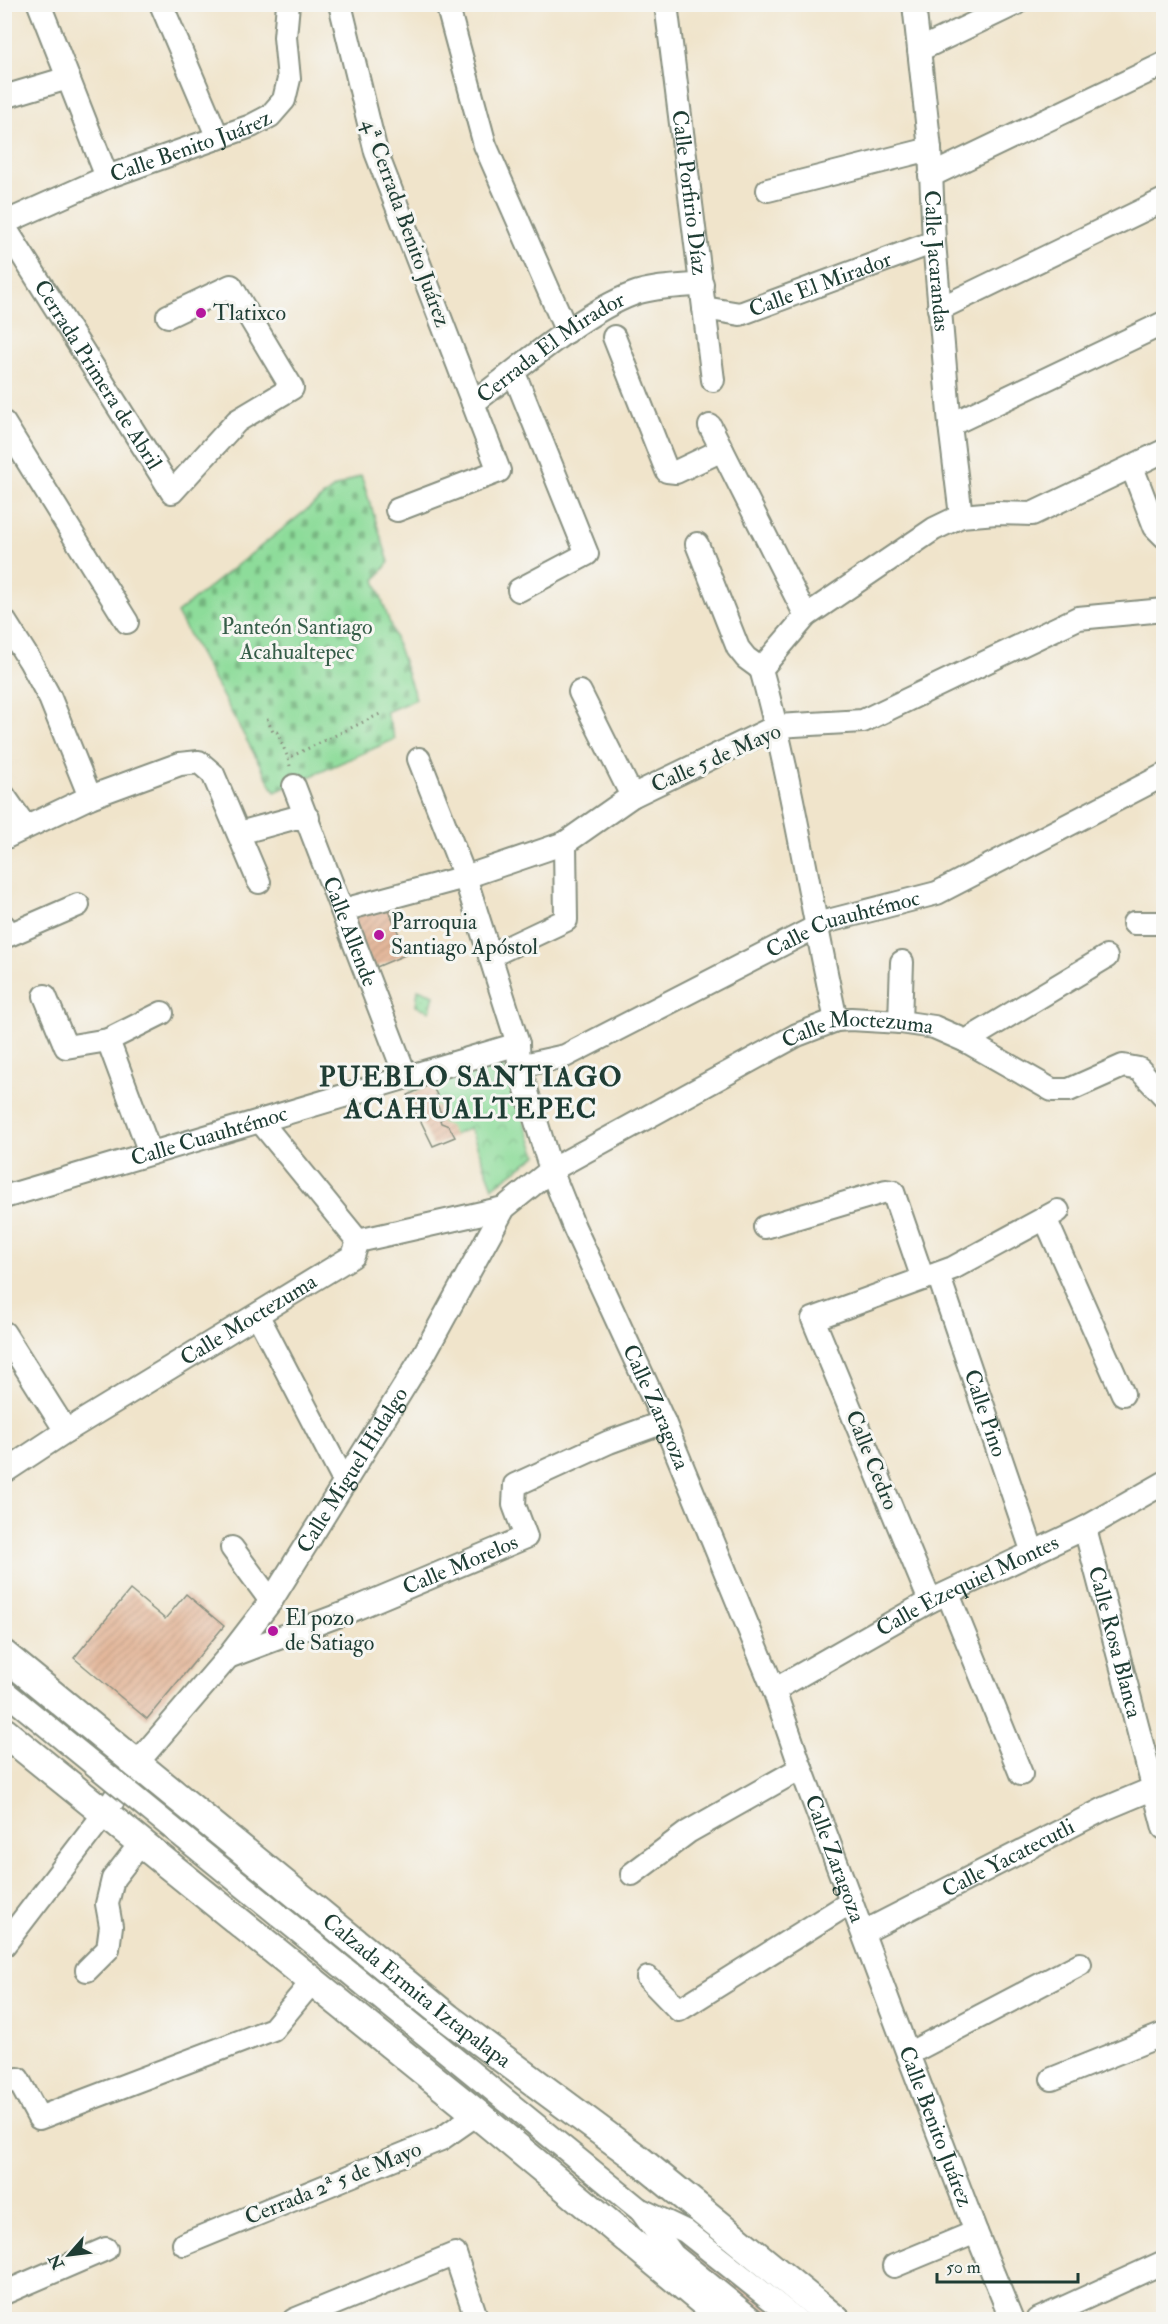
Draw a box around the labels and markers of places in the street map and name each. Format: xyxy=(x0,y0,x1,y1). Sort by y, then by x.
place label: Tlatixco xyxy=(213,299,286,327)
marker: Tlatixco xyxy=(194,306,208,320)
place label: Parroquia Santiago Apóstol xyxy=(391,908,538,962)
marker: Parroquia Santiago Apóstol xyxy=(372,928,386,942)
place label: El pozo de Satiago xyxy=(285,1604,374,1657)
marker: El pozo de Satiago xyxy=(266,1624,280,1638)

